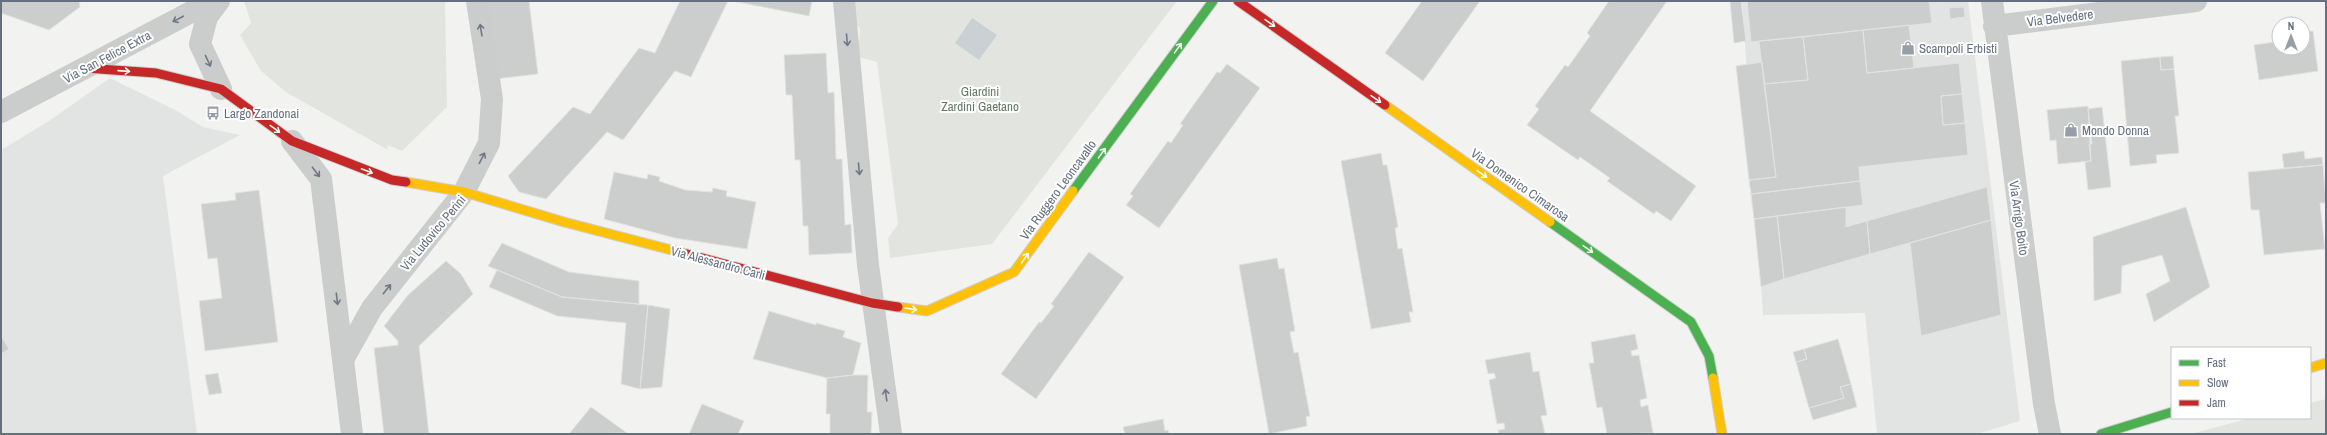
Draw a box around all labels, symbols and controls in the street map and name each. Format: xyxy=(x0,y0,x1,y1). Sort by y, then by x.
street label: Via Belvedere xyxy=(2026,5,2094,31)
one-way arrow xyxy=(172,16,184,24)
north arrow xyxy=(2271,16,2311,56)
one-way arrow xyxy=(1264,19,1275,27)
text: N xyxy=(2288,19,2294,33)
one-way arrow xyxy=(477,24,485,37)
street label: Via San Felice Extra xyxy=(60,27,154,87)
one-way arrow xyxy=(844,33,851,46)
shop icon: Scampoli Erbisti xyxy=(1900,40,1916,56)
place label: Scampoli Erbisti xyxy=(1919,40,1997,57)
one-way arrow xyxy=(1174,43,1183,54)
one-way arrow xyxy=(205,55,212,67)
one-way arrow xyxy=(117,67,130,74)
park label: Giardini Zardini Gaetano xyxy=(941,83,1019,115)
one-way arrow xyxy=(1370,95,1381,103)
bus stop icon: Largo Zandonai xyxy=(205,105,221,121)
place label: Largo Zandonai xyxy=(224,105,299,122)
shop icon: Mondo Donna xyxy=(2063,122,2079,138)
place label: Mondo Donna xyxy=(2082,122,2149,139)
one-way arrow xyxy=(270,125,281,133)
street label: Via Ruggero Leoncavallo xyxy=(1016,137,1100,243)
street label: Via Domenico Cimarosa xyxy=(1467,145,1573,225)
one-way arrow xyxy=(1097,147,1106,158)
one-way arrow xyxy=(479,152,486,164)
one-way arrow xyxy=(855,162,862,175)
one-way arrow xyxy=(311,166,320,177)
one-way arrow xyxy=(361,167,373,175)
one-way arrow xyxy=(1476,170,1487,178)
street label: Via Arrigo Boito xyxy=(2005,180,2033,256)
street label: Via Ludovico Perini xyxy=(396,192,470,274)
street label: Via Alessandro Carli xyxy=(669,242,767,284)
one-way arrow xyxy=(1582,245,1593,253)
one-way arrow xyxy=(1021,252,1029,263)
one-way arrow xyxy=(383,284,391,295)
one-way arrow xyxy=(333,292,340,305)
one-way arrow xyxy=(904,305,917,313)
legend xyxy=(2171,347,2311,419)
text: Fast xyxy=(2207,355,2226,371)
text: Slow xyxy=(2207,375,2229,391)
one-way arrow xyxy=(882,389,890,402)
text: Jam xyxy=(2207,395,2226,411)

